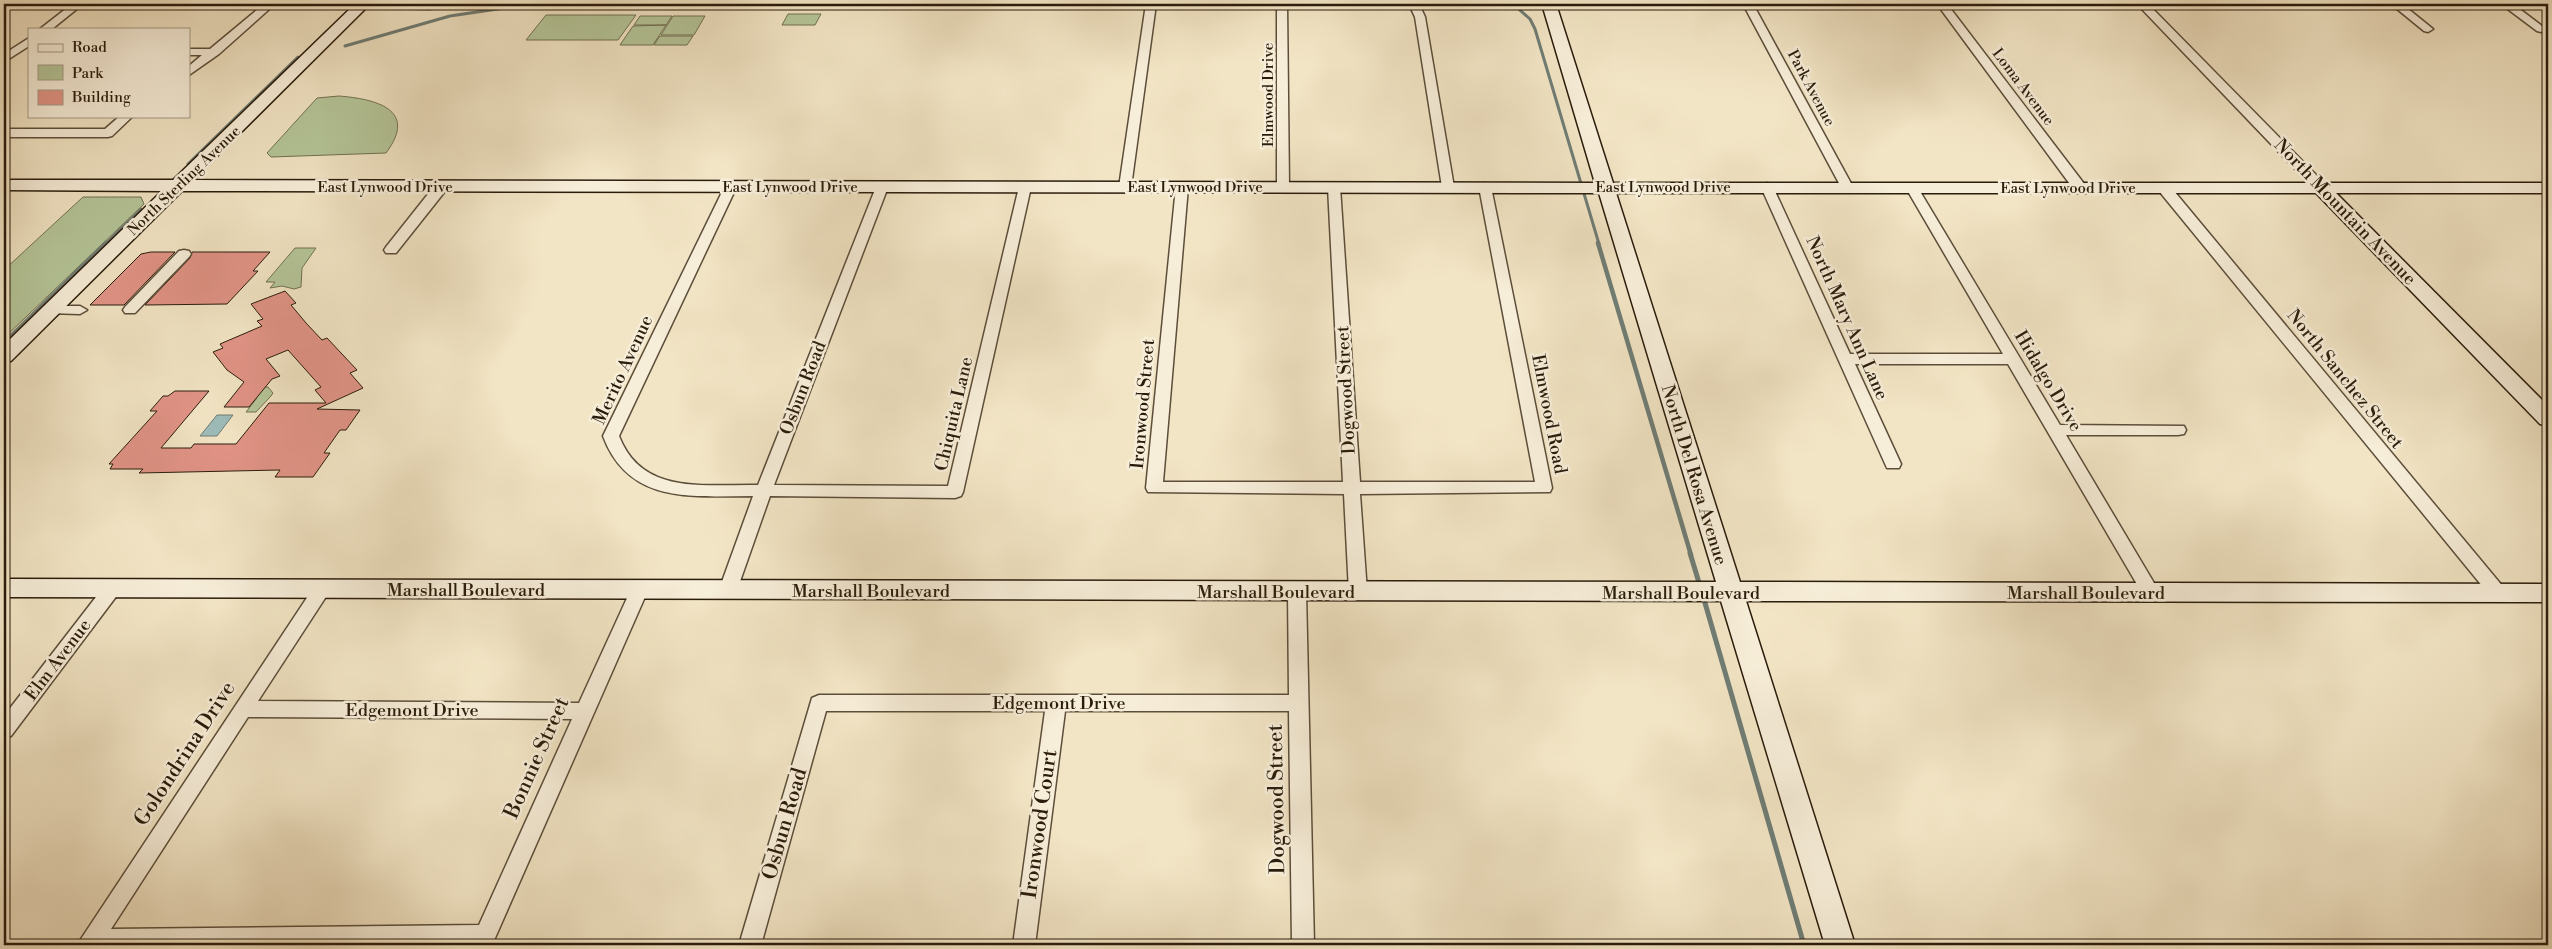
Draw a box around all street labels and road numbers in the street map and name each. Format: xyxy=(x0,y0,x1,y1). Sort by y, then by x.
street label: Elmwood Drive xyxy=(1259,43,1278,147)
street label: Loma Avenue xyxy=(1988,45,2058,129)
street label: Park Avenue xyxy=(1783,47,1839,129)
street label: North Sterling Avenue xyxy=(123,122,245,240)
street label: North Mountain Avenue xyxy=(2269,134,2421,290)
street label: East Lynwood Drive xyxy=(317,178,453,197)
street label: East Lynwood Drive xyxy=(722,178,858,197)
street label: East Lynwood Drive xyxy=(1127,178,1263,197)
street label: East Lynwood Drive xyxy=(1595,178,1731,197)
street label: East Lynwood Drive xyxy=(2000,179,2136,198)
street label: North Mary Ann Lane xyxy=(1801,233,1893,403)
street label: North Sanchez Street xyxy=(2282,305,2409,454)
street label: Merito Avenue xyxy=(588,312,658,428)
street label: Dogwood Street xyxy=(1331,325,1361,455)
street label: Hidalgo Drive xyxy=(2009,326,2087,436)
street label: Osbun Road xyxy=(775,337,832,438)
street label: Ironwood Street xyxy=(1126,337,1160,470)
street label: Elmwood Road xyxy=(1526,352,1572,477)
street label: Chiquita Lane xyxy=(930,355,978,473)
street label: North Del Rosa Avenue xyxy=(1656,382,1732,568)
street label: Marshall Boulevard xyxy=(387,579,546,602)
street label: Marshall Boulevard xyxy=(792,580,951,603)
street label: Marshall Boulevard xyxy=(1197,581,1356,604)
street label: Marshall Boulevard xyxy=(1602,582,1761,605)
street label: Marshall Boulevard xyxy=(2007,582,2166,605)
street label: Elm Avenue xyxy=(20,615,96,705)
street label: Golondrina Drive xyxy=(129,677,241,831)
street label: Edgemont Drive xyxy=(992,692,1126,715)
street label: Bonnie Street xyxy=(498,693,576,824)
street label: Edgemont Drive xyxy=(345,699,479,722)
street label: Dogwood Street xyxy=(1263,723,1291,874)
street label: Ironwood Court xyxy=(1017,747,1063,900)
street label: Osbun Road xyxy=(757,765,813,883)

